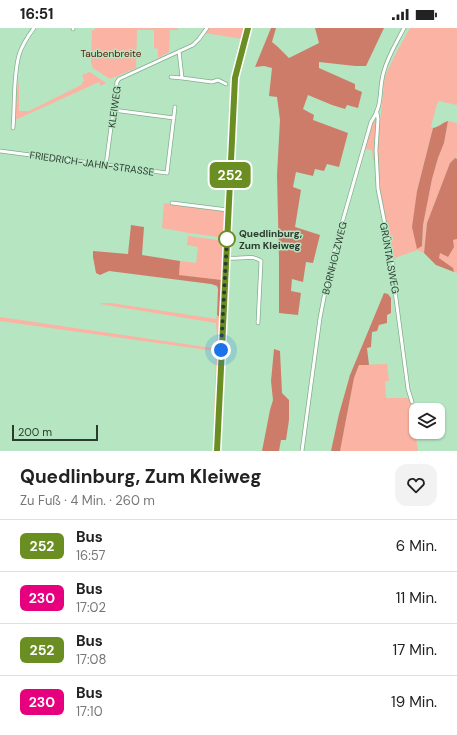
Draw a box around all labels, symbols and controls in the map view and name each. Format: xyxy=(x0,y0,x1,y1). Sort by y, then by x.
text: 16:51 xyxy=(20,4,54,24)
park label: Taubenbreite xyxy=(80,47,142,60)
street label: KLEIWEG xyxy=(105,85,124,129)
street label: FRIEDRICH-JAHN-STRASSE xyxy=(29,148,155,179)
line badge: 252 xyxy=(207,162,253,188)
text: 252 xyxy=(218,166,242,184)
street label: BORNHOLZWEG xyxy=(319,220,350,296)
street label: GRÜNTALSWEG xyxy=(377,222,402,295)
place label: Quedlinburg, Zum Kleiweg xyxy=(239,227,303,252)
marker: Quedlinburg, Zum Kleiweg xyxy=(218,230,236,248)
your location xyxy=(211,340,231,360)
map controls xyxy=(409,403,445,439)
button: layers xyxy=(409,403,445,439)
scale bar xyxy=(12,423,98,442)
text: 200 m xyxy=(18,425,52,439)
text: Quedlinburg, Zum Kleiweg xyxy=(20,464,262,489)
button: heart xyxy=(395,464,437,506)
text: Zu Fuß · 4 Min. · 260 m xyxy=(20,492,155,509)
text: Bus xyxy=(76,527,103,547)
text: 6 Min. xyxy=(396,536,437,556)
text: 252 xyxy=(30,537,54,555)
text: 16:57 xyxy=(76,547,106,564)
text: Bus xyxy=(76,579,103,599)
text: 11 Min. xyxy=(396,588,437,608)
text: 230 xyxy=(29,589,55,607)
text: 17:02 xyxy=(76,599,106,616)
text: Bus xyxy=(76,631,103,651)
text: 17 Min. xyxy=(393,640,437,660)
text: 252 xyxy=(30,641,54,659)
text: 17:08 xyxy=(76,651,106,668)
text: Bus xyxy=(76,683,103,703)
text: 19 Min. xyxy=(391,692,437,712)
text: 230 xyxy=(29,693,55,711)
text: 17:10 xyxy=(76,703,103,720)

